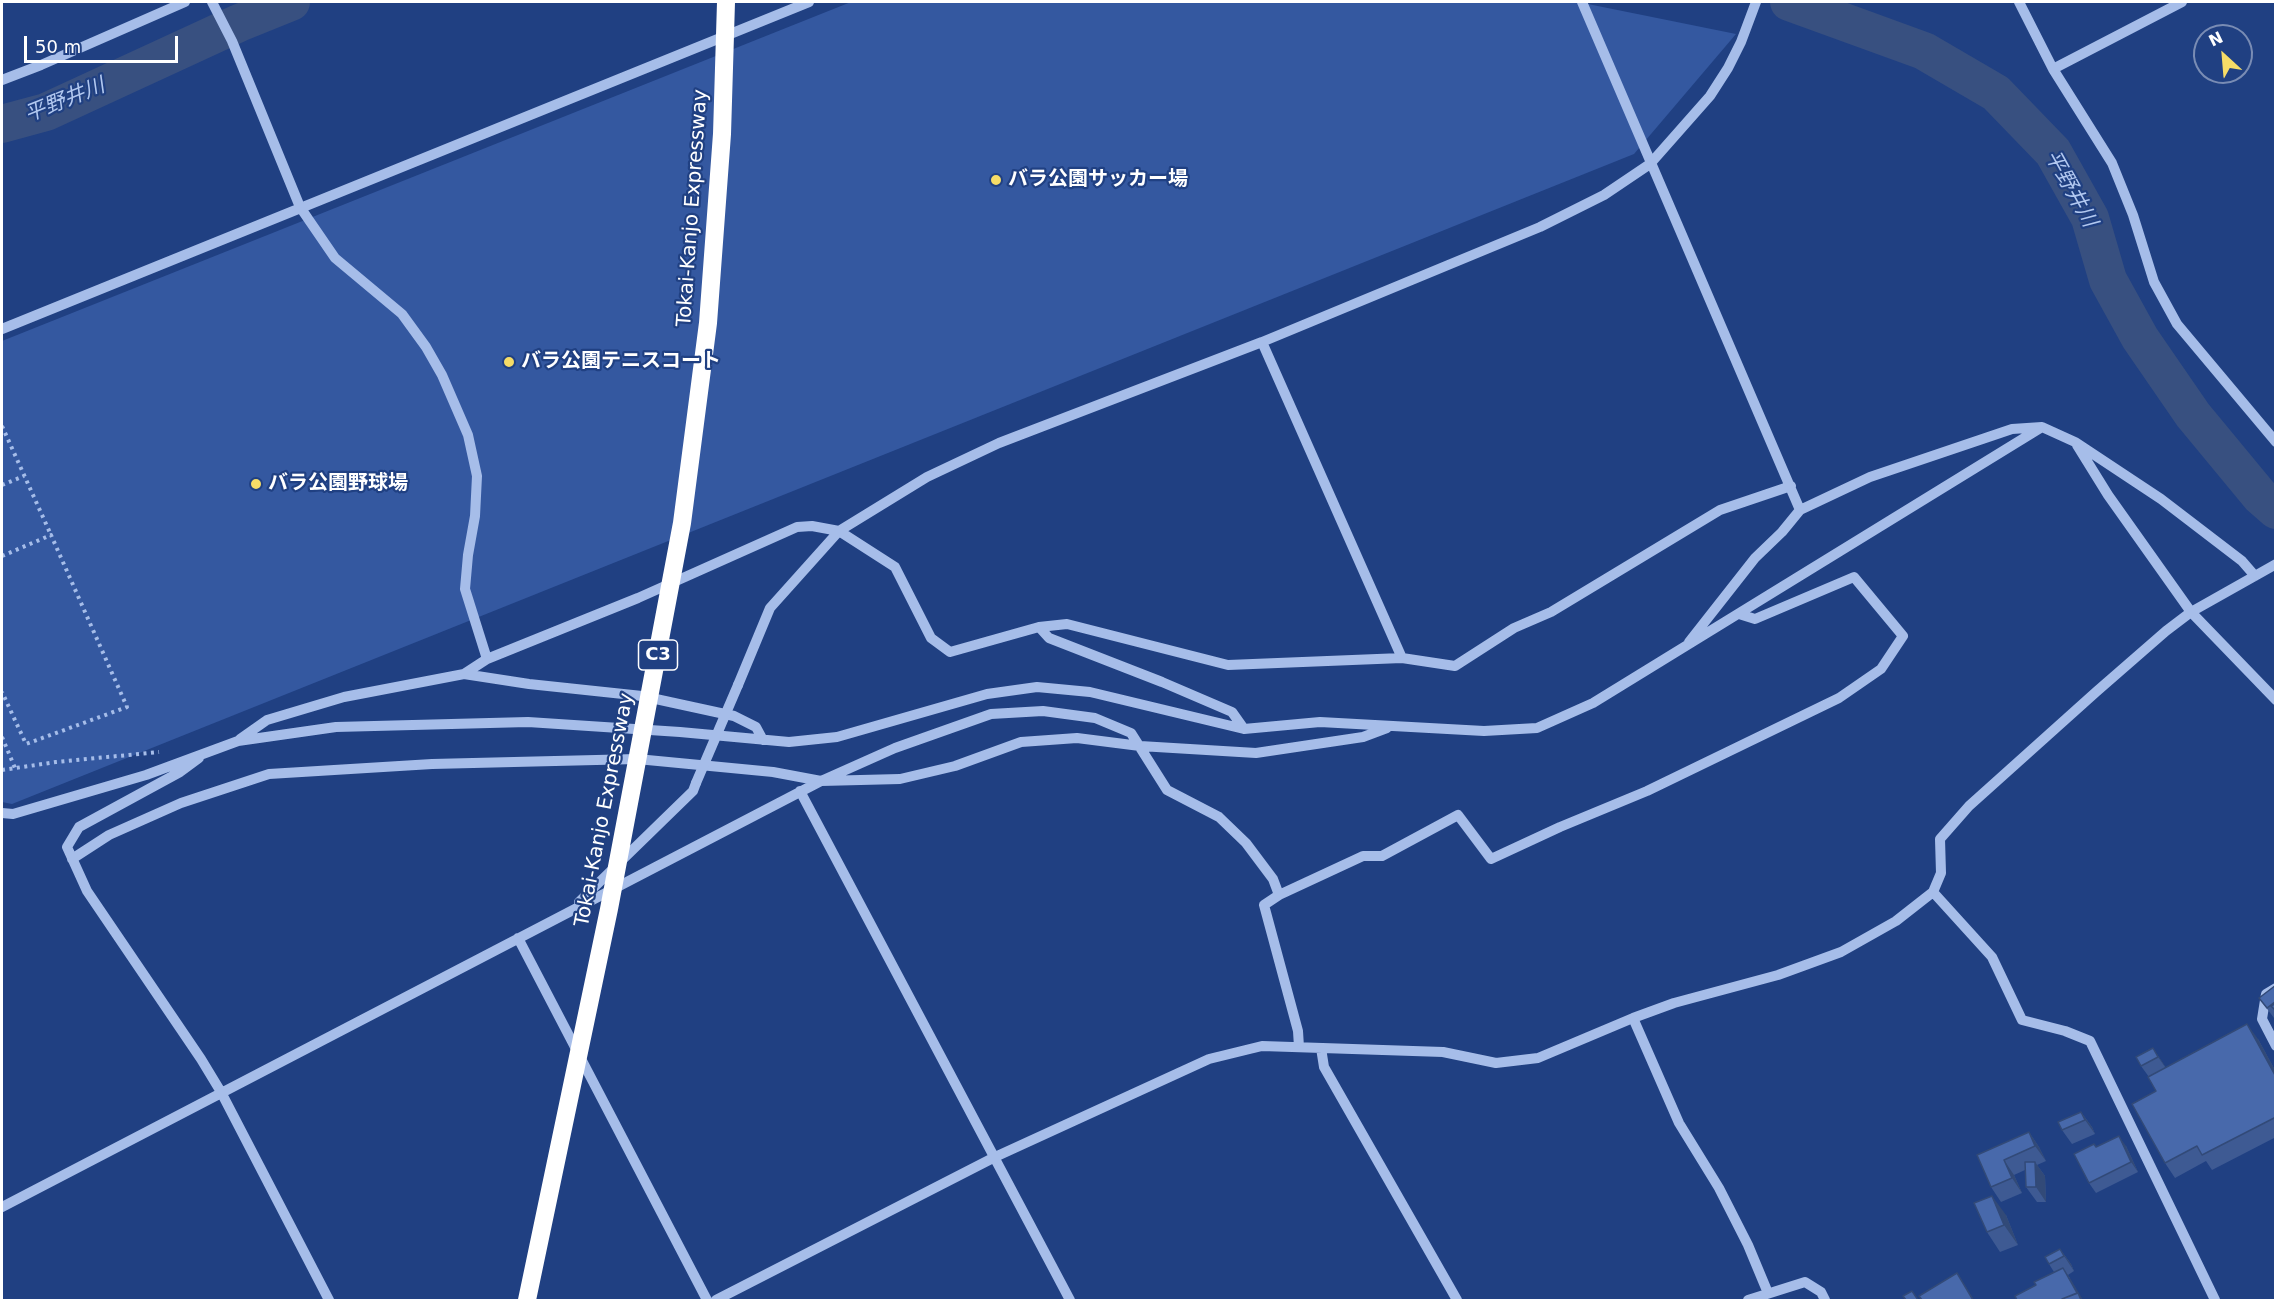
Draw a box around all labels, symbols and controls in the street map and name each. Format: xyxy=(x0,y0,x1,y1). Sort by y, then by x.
scale bar xyxy=(27,24,182,62)
north arrow xyxy=(2193,24,2253,84)
text: N xyxy=(2206,28,2226,51)
text: 50 m xyxy=(35,36,81,57)
water label: 平野井川 xyxy=(21,74,109,128)
street label: Tokai-Kanjo Expressway xyxy=(673,89,713,327)
water label: 平野井川 xyxy=(2039,146,2101,232)
place label: バラ公園サッカー場 xyxy=(1008,168,1188,192)
marker: バラ公園サッカー場 xyxy=(989,173,1003,187)
place label: バラ公園テニスコート xyxy=(521,350,721,374)
marker: バラ公園テニスコート xyxy=(502,355,516,369)
place label: バラ公園野球場 xyxy=(268,472,408,496)
marker: バラ公園野球場 xyxy=(249,477,263,491)
road number: C3 xyxy=(638,640,678,670)
street label: Tokai-Kanjo Expressway xyxy=(571,691,639,929)

